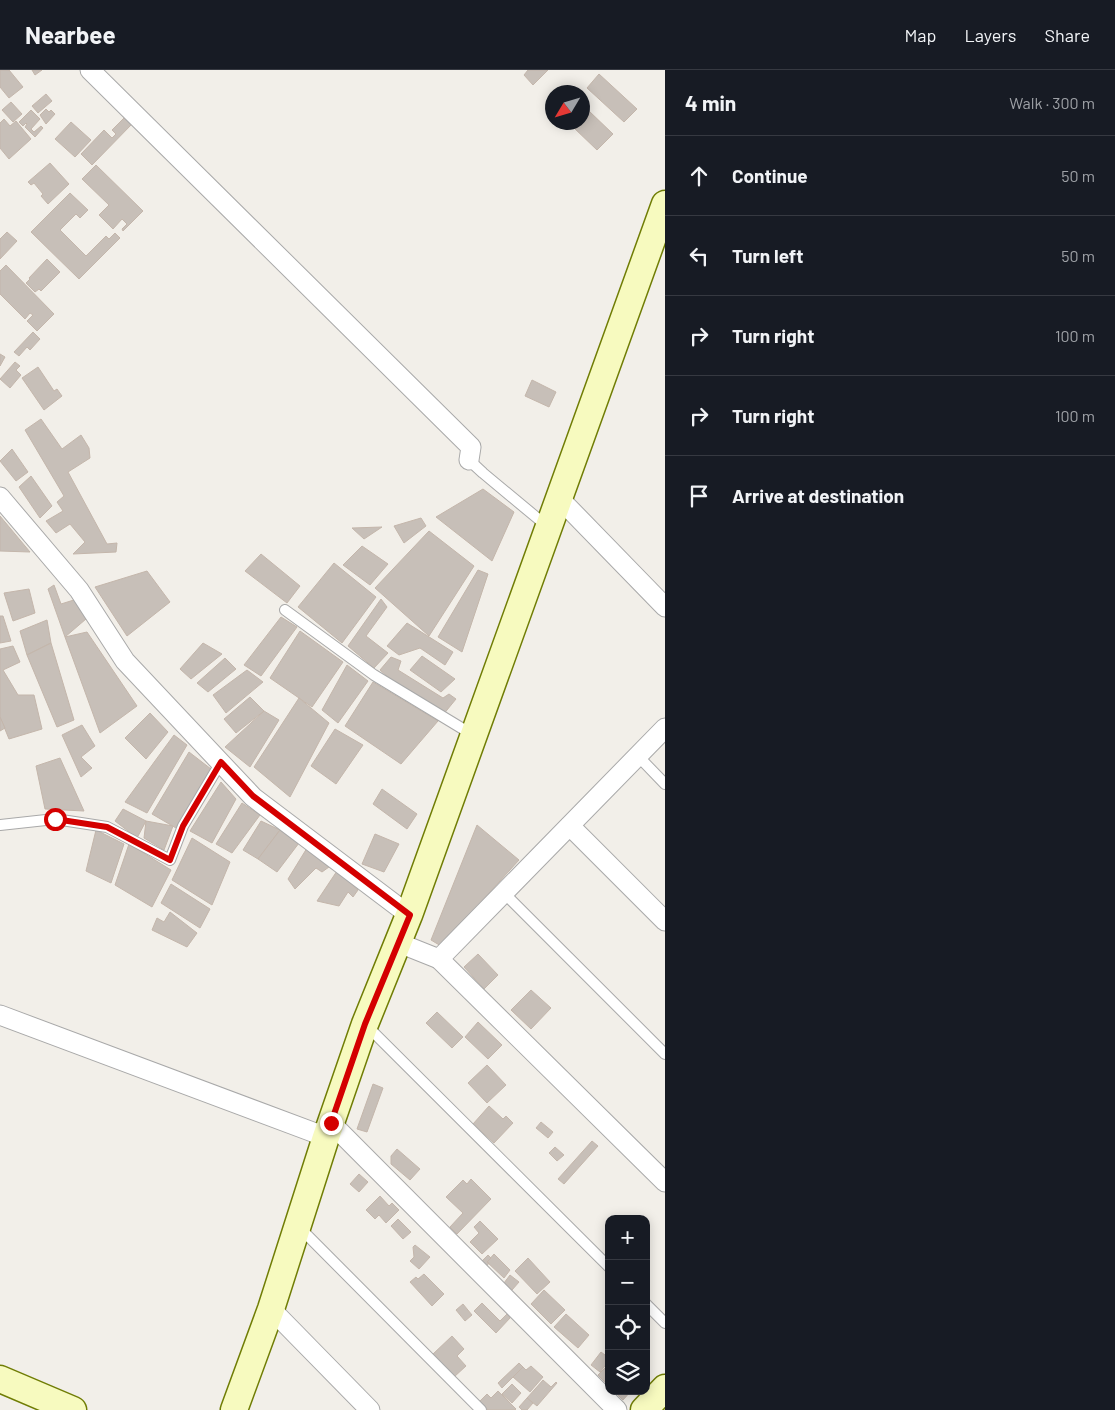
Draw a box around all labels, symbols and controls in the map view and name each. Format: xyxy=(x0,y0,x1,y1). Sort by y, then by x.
text: Nearbee xyxy=(25,20,116,49)
text: Map xyxy=(904,24,936,46)
text: Layers xyxy=(964,24,1017,46)
text: Share xyxy=(1045,24,1090,46)
north arrow xyxy=(545,85,590,130)
text: 4 min xyxy=(685,90,736,115)
text: Walk · 300 m xyxy=(1009,93,1095,112)
icon: ahead xyxy=(685,162,713,190)
text: Continue xyxy=(732,164,808,187)
text: 50 m xyxy=(1061,166,1095,185)
icon: left xyxy=(685,242,713,270)
text: Turn left xyxy=(732,244,803,267)
text: 50 m xyxy=(1061,246,1095,265)
icon: right xyxy=(685,322,713,350)
text: Turn right xyxy=(732,324,814,347)
text: 100 m xyxy=(1055,326,1095,345)
icon: right xyxy=(685,402,713,430)
text: Turn right xyxy=(732,404,814,427)
text: 100 m xyxy=(1055,406,1095,425)
icon: arrive xyxy=(685,482,713,510)
text: Arrive at destination xyxy=(732,484,904,507)
route start xyxy=(44,808,67,831)
route end xyxy=(320,1112,343,1135)
map controls xyxy=(605,1215,650,1395)
button: + xyxy=(605,1215,650,1260)
button: − xyxy=(605,1260,650,1305)
button: locate xyxy=(605,1305,650,1350)
button: layers xyxy=(605,1350,650,1395)

